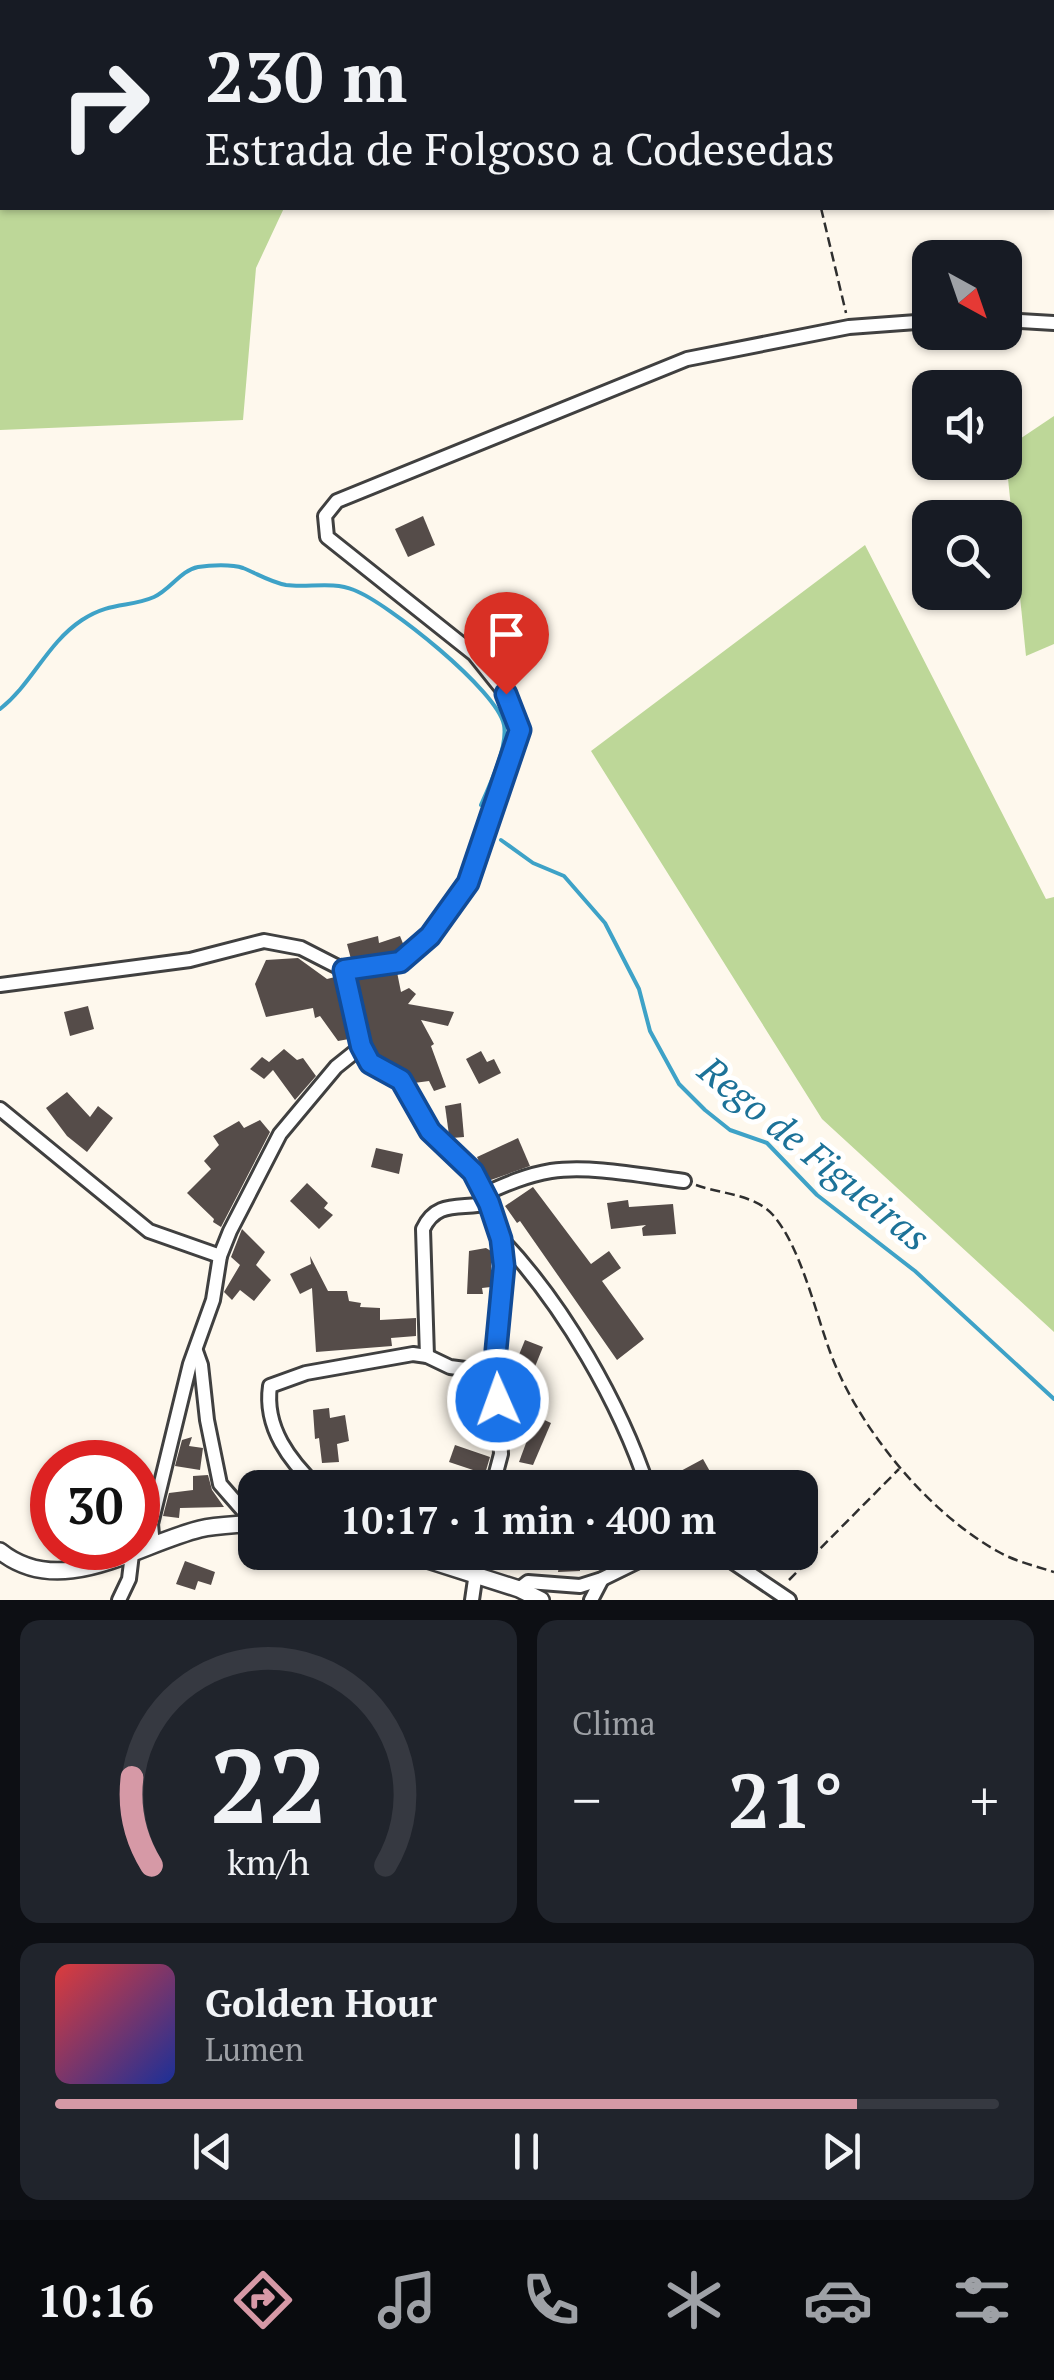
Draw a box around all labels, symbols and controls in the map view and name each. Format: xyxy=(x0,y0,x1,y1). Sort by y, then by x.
text: 230 m xyxy=(205,29,407,122)
icon: right xyxy=(40,40,170,170)
text: Estrada de Folgoso a Codesedas xyxy=(205,118,835,178)
north arrow xyxy=(912,240,1022,350)
map controls xyxy=(912,240,1022,610)
button: sound xyxy=(912,370,1022,480)
button: search xyxy=(912,500,1022,610)
pin xyxy=(464,592,549,695)
icon: arrive xyxy=(479,607,534,662)
water label: Rego de Figueiras xyxy=(688,1044,940,1262)
position arrow xyxy=(446,1348,550,1452)
speed limit sign: 30 xyxy=(30,1440,160,1570)
text: 10:17 · 1 min · 400 m xyxy=(340,1495,716,1545)
text: Clima xyxy=(572,1702,656,1744)
text: 22 xyxy=(210,1715,327,1853)
text: 21° xyxy=(728,1750,843,1849)
text: − xyxy=(572,1763,601,1836)
text: + xyxy=(970,1763,999,1836)
text: km/h xyxy=(227,1838,310,1885)
text: Golden Hour xyxy=(205,1978,437,2028)
text: Lumen xyxy=(205,2028,304,2070)
icon: previous xyxy=(185,2124,240,2179)
icon: pause xyxy=(499,2124,554,2179)
icon: next xyxy=(814,2124,869,2179)
icon: directions xyxy=(228,2265,298,2335)
icon: music xyxy=(372,2265,442,2335)
icon: phone xyxy=(516,2265,586,2335)
icon: climate xyxy=(659,2265,729,2335)
icon: car xyxy=(803,2265,873,2335)
icon: filters xyxy=(947,2265,1017,2335)
text: 10:16 xyxy=(37,2270,154,2330)

